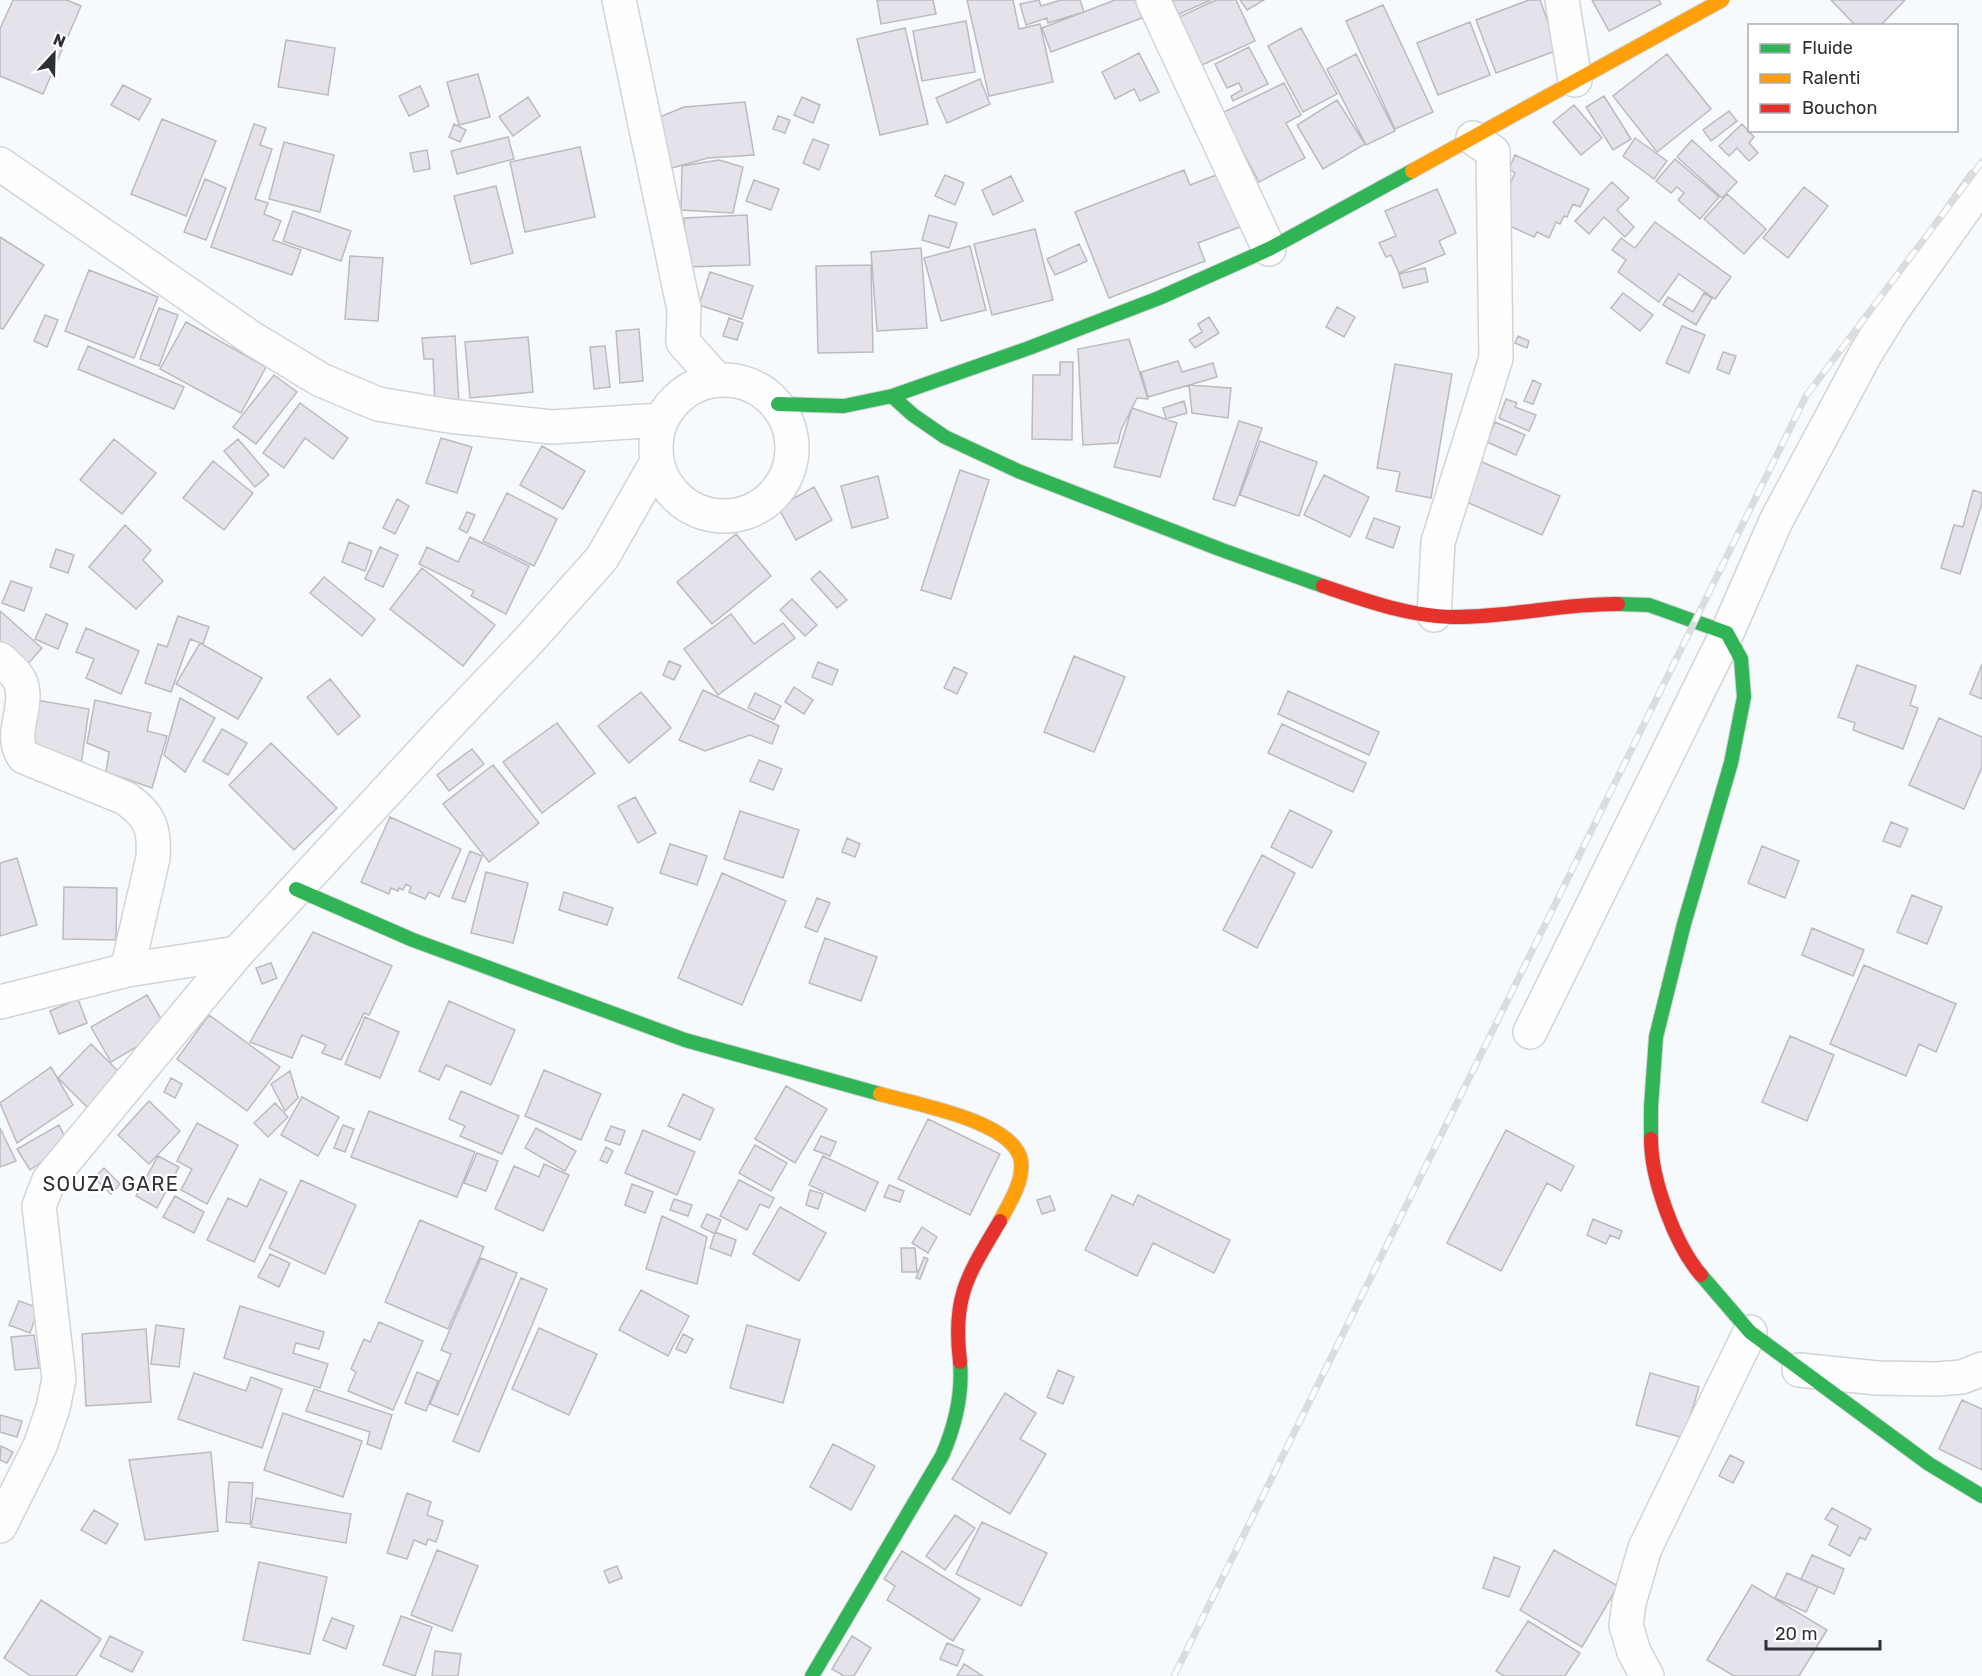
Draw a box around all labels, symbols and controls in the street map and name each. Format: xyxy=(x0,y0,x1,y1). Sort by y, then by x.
north arrow xyxy=(24,24,84,84)
legend xyxy=(1748,24,1958,132)
text: N xyxy=(51,30,68,52)
text: Fluide xyxy=(1802,37,1853,59)
text: Ralenti xyxy=(1802,67,1860,89)
text: Bouchon xyxy=(1802,97,1877,119)
district label: SOUZA GARE xyxy=(43,1172,179,1196)
scale bar xyxy=(1766,1613,1880,1651)
text: 20 m xyxy=(1775,1623,1817,1645)

